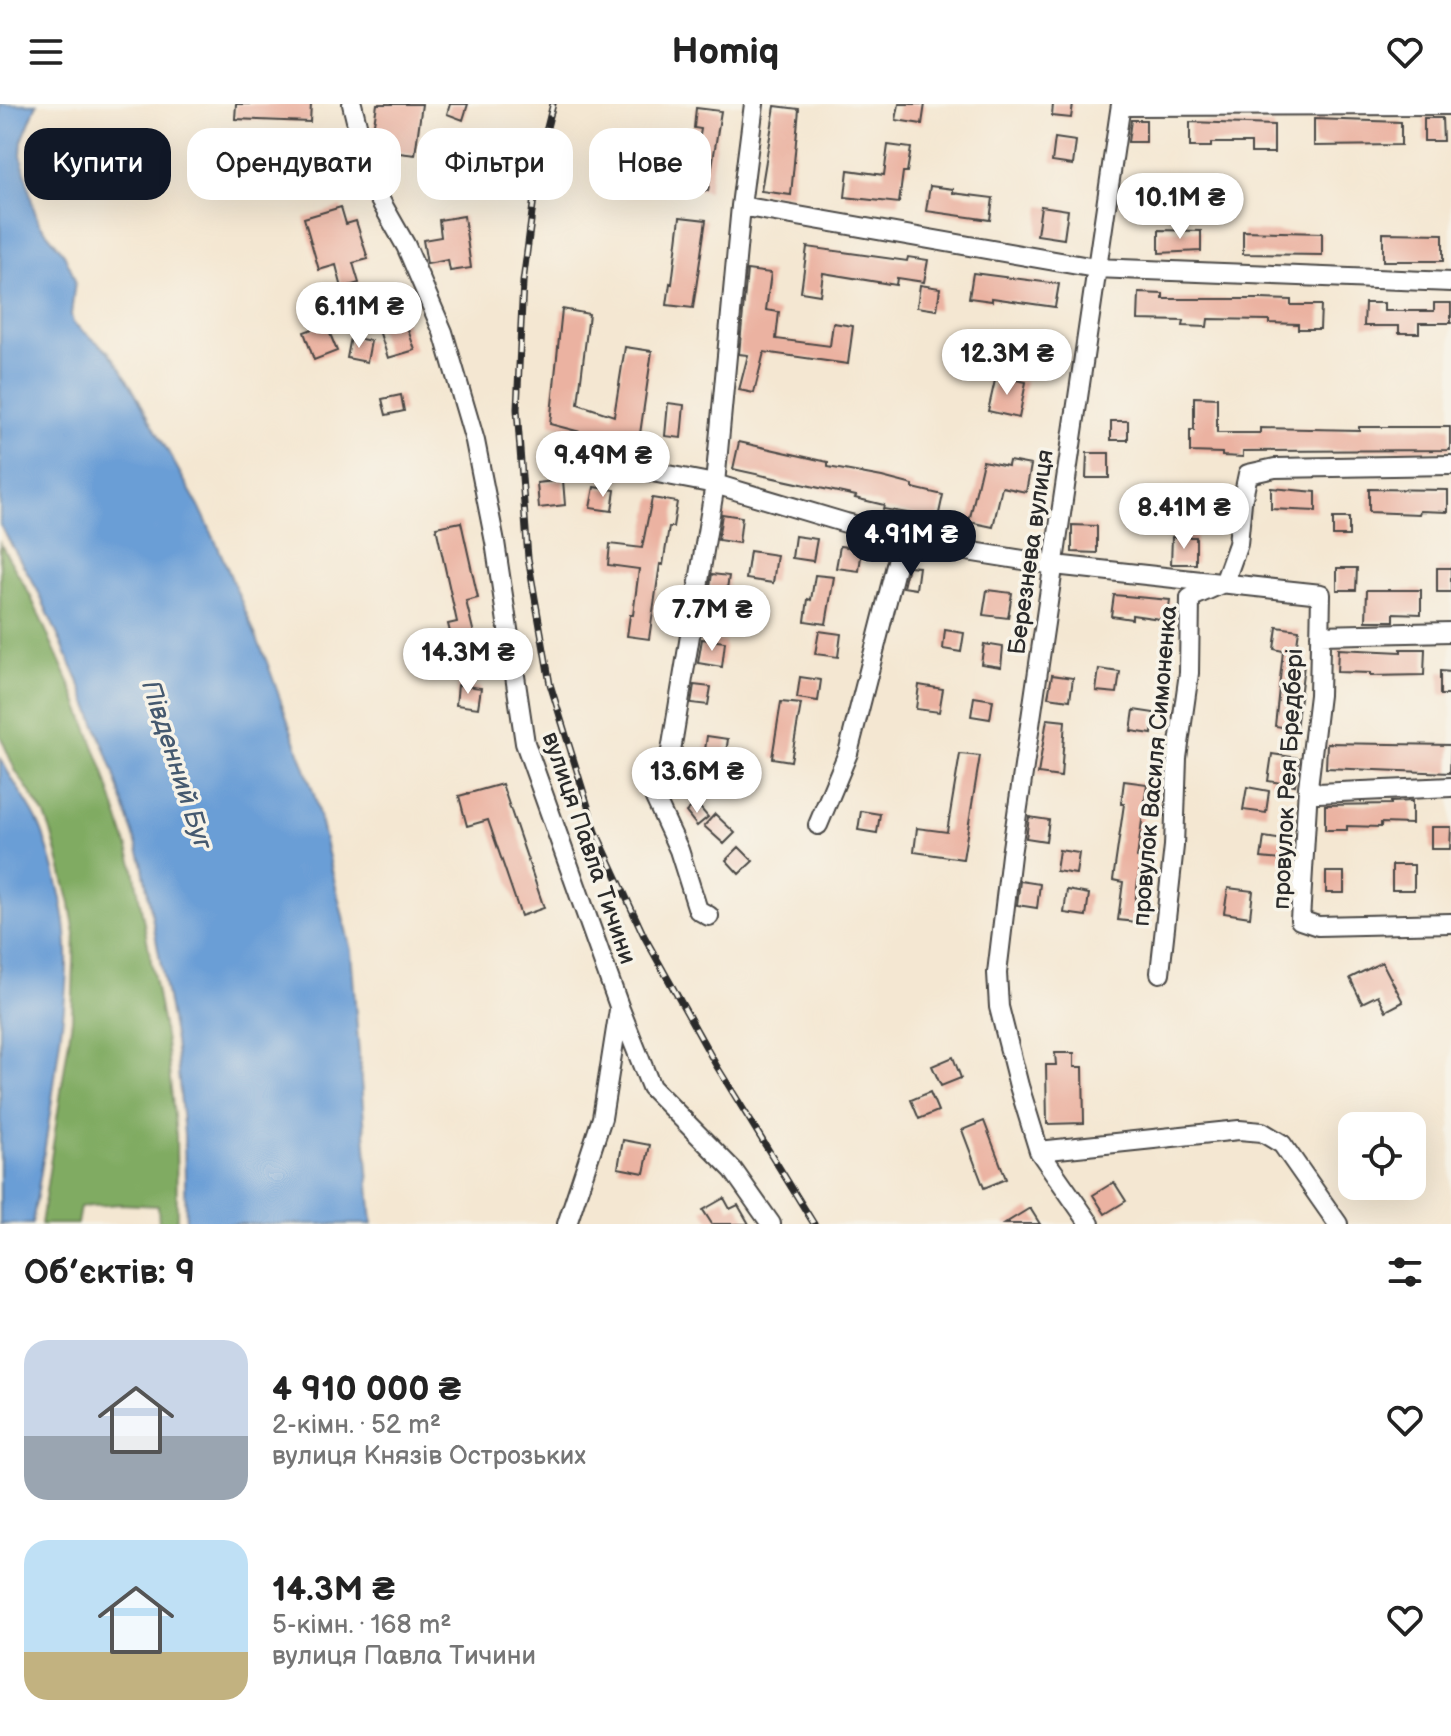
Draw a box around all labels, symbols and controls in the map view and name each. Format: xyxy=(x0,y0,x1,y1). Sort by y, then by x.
icon: menu xyxy=(24,30,68,74)
icon: heart xyxy=(1383,30,1427,74)
text: Homiq xyxy=(672,31,779,74)
chip: Купити xyxy=(24,128,171,200)
chip: Орендувати xyxy=(187,128,401,200)
chip: Фільтри xyxy=(417,128,573,200)
chip: Нове xyxy=(589,128,711,200)
pin: 10.1M ₴ xyxy=(1106,173,1254,241)
text: 10.1M ₴ xyxy=(1135,183,1225,214)
pin: 6.11M ₴ xyxy=(285,282,433,350)
text: 6.11M ₴ xyxy=(314,292,404,323)
pin: 12.3M ₴ xyxy=(933,329,1081,397)
text: 12.3M ₴ xyxy=(960,339,1054,370)
pin: 9.49M ₴ xyxy=(529,431,677,499)
text: 9.49M ₴ xyxy=(554,441,652,472)
street label: Березнева вулиця xyxy=(1002,448,1060,656)
pin: 8.41M ₴ xyxy=(1110,483,1258,551)
text: 8.41M ₴ xyxy=(1137,493,1231,524)
pin: 4.91M ₴ xyxy=(837,510,985,578)
text: 4.91M ₴ xyxy=(864,520,958,551)
pin: 7.7M ₴ xyxy=(647,585,777,653)
text: 7.7M ₴ xyxy=(671,595,753,626)
street label: провулок Василя Симоненка xyxy=(1127,604,1183,928)
pin: 14.3M ₴ xyxy=(394,628,542,696)
text: 14.3M ₴ xyxy=(421,638,515,669)
street label: провулок Рея Бредбері xyxy=(1267,648,1309,910)
water label: Південний Буг xyxy=(134,677,218,855)
street label: вулиця Павла Тичини xyxy=(536,728,642,968)
pin: 13.6M ₴ xyxy=(623,747,771,815)
text: 13.6M ₴ xyxy=(650,757,744,788)
map controls xyxy=(1338,1112,1426,1200)
button: locate xyxy=(1338,1112,1426,1200)
icon: filters xyxy=(1383,1250,1427,1294)
text: Об’єктів: 9 xyxy=(24,1252,195,1293)
text: 4 910 000 ₴ xyxy=(272,1369,461,1410)
icon: home xyxy=(88,1372,184,1468)
icon: heart xyxy=(1383,1398,1427,1442)
text: 2-кімн. · 52 m² xyxy=(272,1410,441,1441)
text: вулиця Князів Острозьких xyxy=(272,1441,586,1472)
text: 14.3M ₴ xyxy=(272,1569,395,1610)
icon: home xyxy=(88,1572,184,1668)
icon: heart xyxy=(1383,1598,1427,1642)
text: 5-кімн. · 168 m² xyxy=(272,1610,451,1641)
text: вулиця Павла Тичини xyxy=(272,1641,536,1672)

